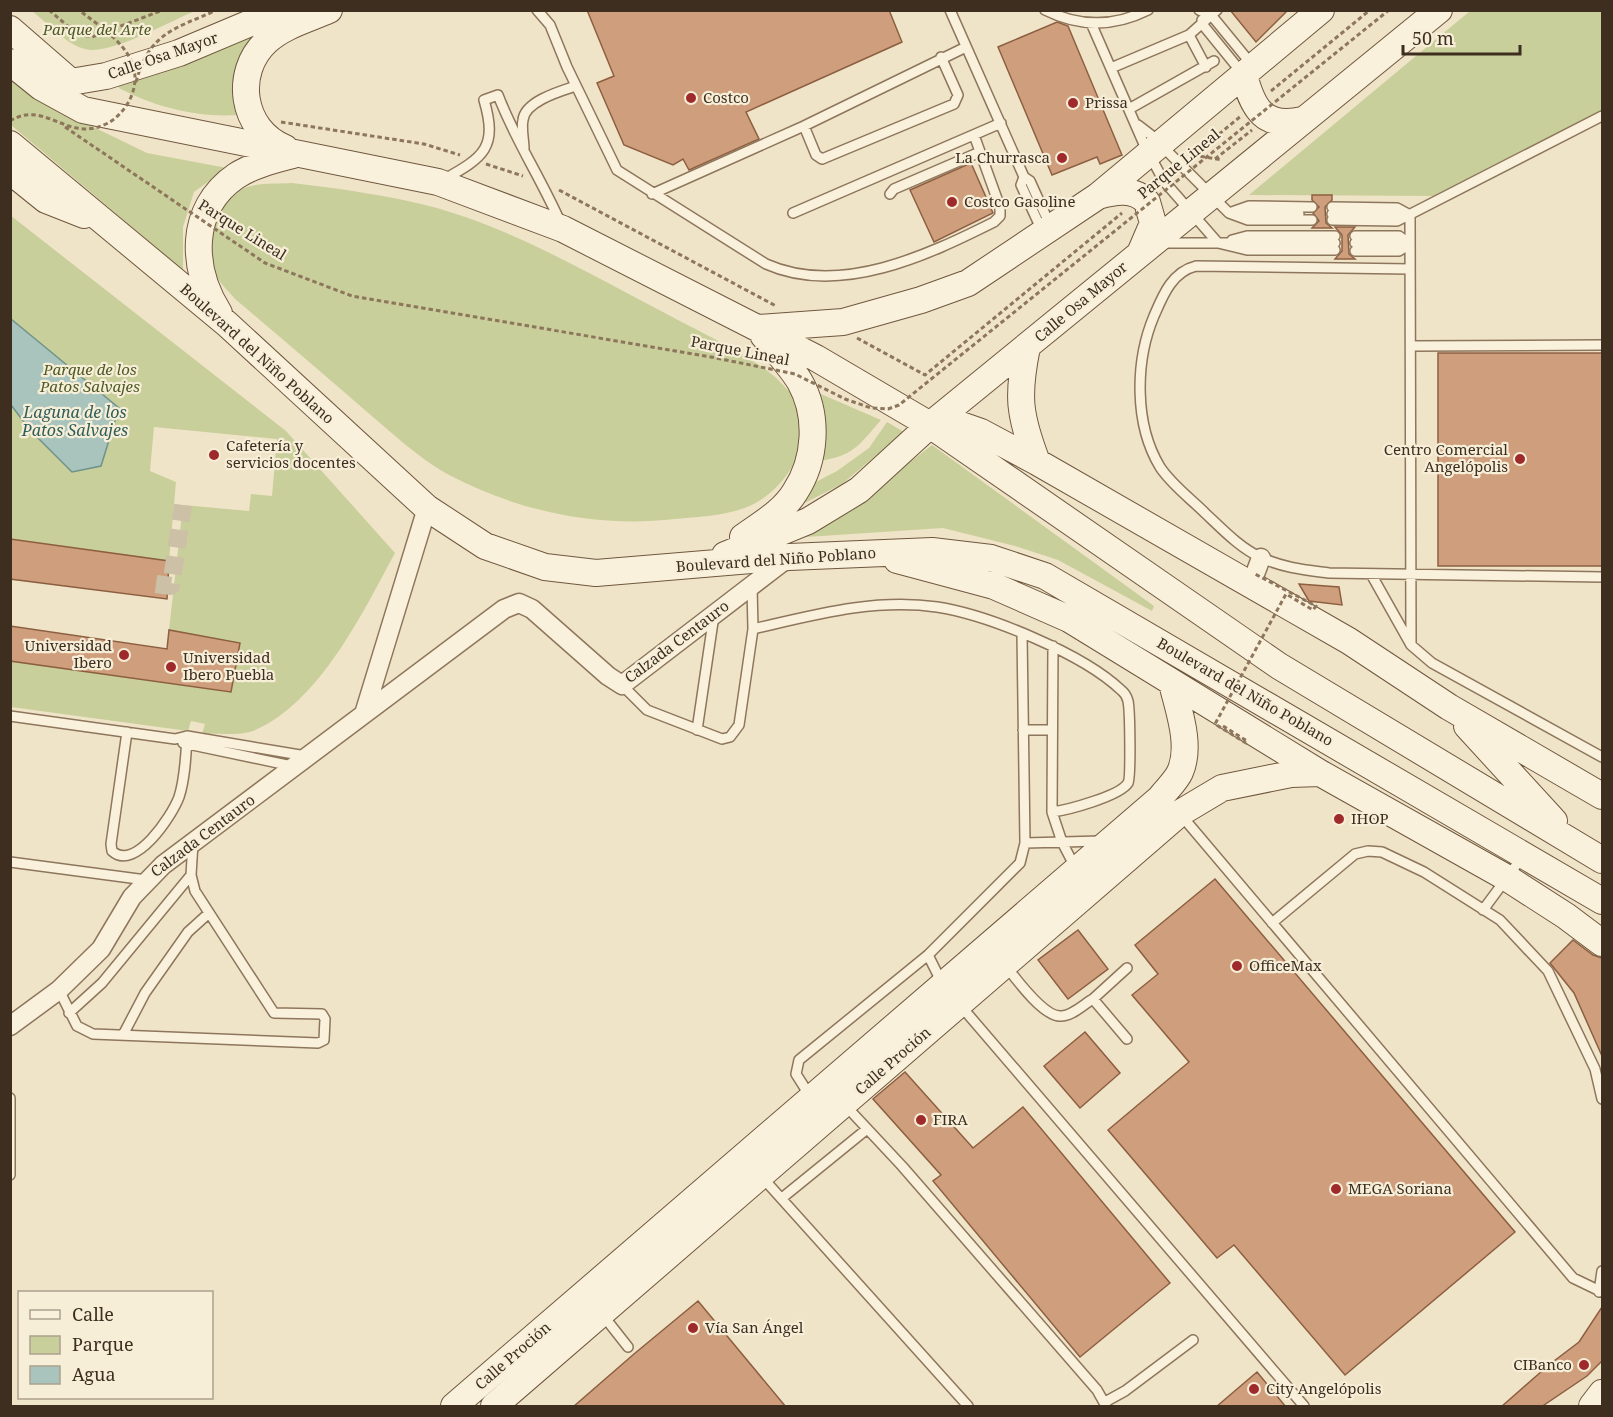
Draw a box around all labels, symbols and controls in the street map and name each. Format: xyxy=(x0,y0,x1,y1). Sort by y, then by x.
scale bar xyxy=(1403,18,1520,56)
park label: Parque del Arte xyxy=(42,19,152,39)
text: 50 m xyxy=(1412,26,1454,50)
street label: Calle Osa Mayor xyxy=(105,27,221,83)
place label: Costco xyxy=(703,87,749,107)
marker: Costco xyxy=(684,91,698,105)
place label: Prissa xyxy=(1085,92,1128,112)
marker: Prissa xyxy=(1066,96,1080,110)
street label: Parque Lineal xyxy=(1133,124,1224,203)
place label: La Churrasca xyxy=(955,147,1050,167)
marker: La Churrasca xyxy=(1055,151,1069,165)
place label: Costco Gasoline xyxy=(964,191,1076,211)
street label: Parque Lineal xyxy=(195,194,291,264)
marker: Costco Gasoline xyxy=(945,195,959,209)
street label: Calle Osa Mayor xyxy=(1030,256,1131,346)
street label: Boulevard del Niño Poblano xyxy=(176,279,339,428)
street label: Parque Lineal xyxy=(689,331,792,369)
park label: Parque de los Patos Salvajes xyxy=(39,359,140,396)
water label: Laguna de los Patos Salvajes xyxy=(21,401,128,441)
place label: Cafetería y servicios docentes xyxy=(226,435,356,472)
place label: Centro Comercial Angelópolis xyxy=(1384,439,1508,476)
marker: Cafetería y servicios docentes xyxy=(207,448,221,462)
marker: Centro Comercial Angelópolis xyxy=(1513,452,1527,466)
street label: Boulevard del Niño Poblano xyxy=(675,542,877,576)
street label: Calzada Centauro xyxy=(620,595,733,687)
street label: Boulevard del Niño Poblano xyxy=(1154,632,1337,750)
place label: Universidad Ibero xyxy=(25,635,112,672)
place label: Universidad Ibero Puebla xyxy=(183,647,274,684)
marker: Universidad Ibero xyxy=(117,648,131,662)
marker: Universidad Ibero Puebla xyxy=(164,660,178,674)
street label: Calzada Centauro xyxy=(146,789,259,881)
place label: IHOP xyxy=(1351,808,1389,828)
marker: IHOP xyxy=(1332,812,1346,826)
place label: OfficeMax xyxy=(1249,955,1322,975)
marker: OfficeMax xyxy=(1230,959,1244,973)
street label: Calle Proción xyxy=(850,1022,935,1099)
place label: FIRA xyxy=(933,1109,968,1129)
marker: FIRA xyxy=(914,1113,928,1127)
place label: MEGA Soriana xyxy=(1348,1178,1452,1198)
marker: MEGA Soriana xyxy=(1329,1182,1343,1196)
legend xyxy=(18,1291,213,1399)
text: Calle xyxy=(72,1302,114,1326)
street label: Calle Proción xyxy=(470,1317,555,1394)
place label: Vía San Ángel xyxy=(705,1317,804,1337)
marker: Vía San Ángel xyxy=(686,1321,700,1335)
text: Parque xyxy=(72,1332,134,1356)
place label: CIBanco xyxy=(1513,1354,1572,1374)
marker: CIBanco xyxy=(1577,1358,1591,1372)
text: Agua xyxy=(72,1362,116,1386)
place label: City Angelópolis xyxy=(1266,1378,1382,1398)
marker: City Angelópolis xyxy=(1247,1382,1261,1396)

